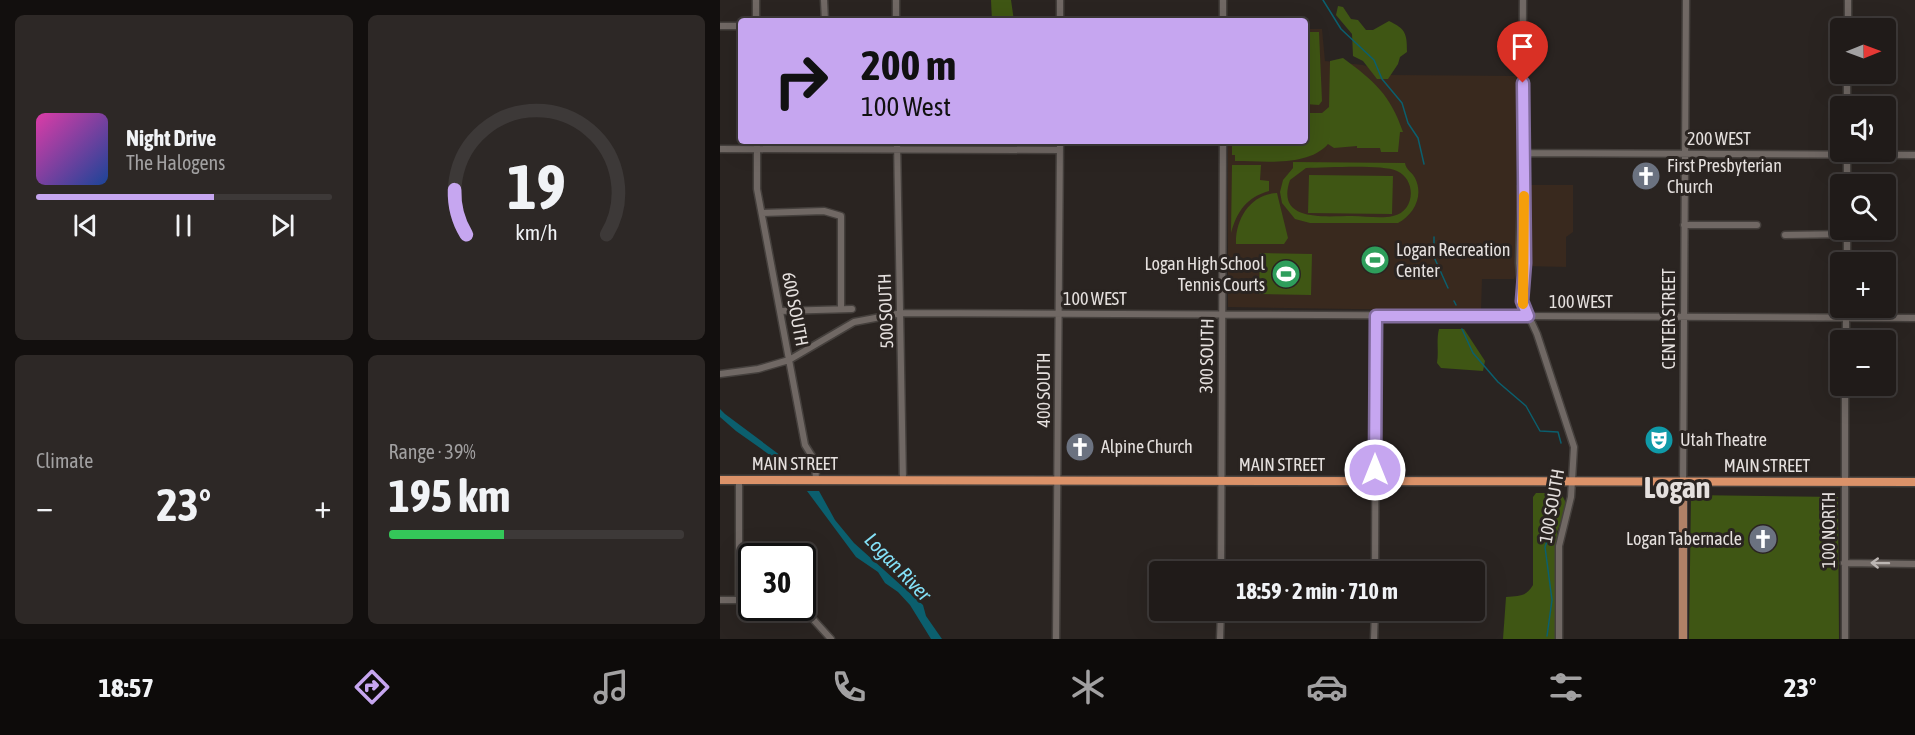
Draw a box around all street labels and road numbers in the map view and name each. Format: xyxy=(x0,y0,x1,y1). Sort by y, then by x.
street label: 200 WEST xyxy=(1687,128,1751,149)
street label: CENTER STREET xyxy=(1658,268,1679,370)
street label: 600 SOUTH xyxy=(778,270,813,348)
street label: 500 SOUTH xyxy=(874,273,897,349)
street label: 100 WEST xyxy=(1063,288,1127,309)
street label: 100 WEST xyxy=(1549,291,1613,312)
street label: 300 SOUTH xyxy=(1195,318,1218,394)
street label: 400 SOUTH xyxy=(1033,353,1054,427)
street label: MAIN STREET xyxy=(752,453,838,474)
street label: MAIN STREET xyxy=(1239,454,1325,475)
street label: MAIN STREET xyxy=(1724,455,1810,476)
street label: 100 SOUTH xyxy=(1535,467,1568,545)
street label: 100 NORTH xyxy=(1818,492,1839,568)

